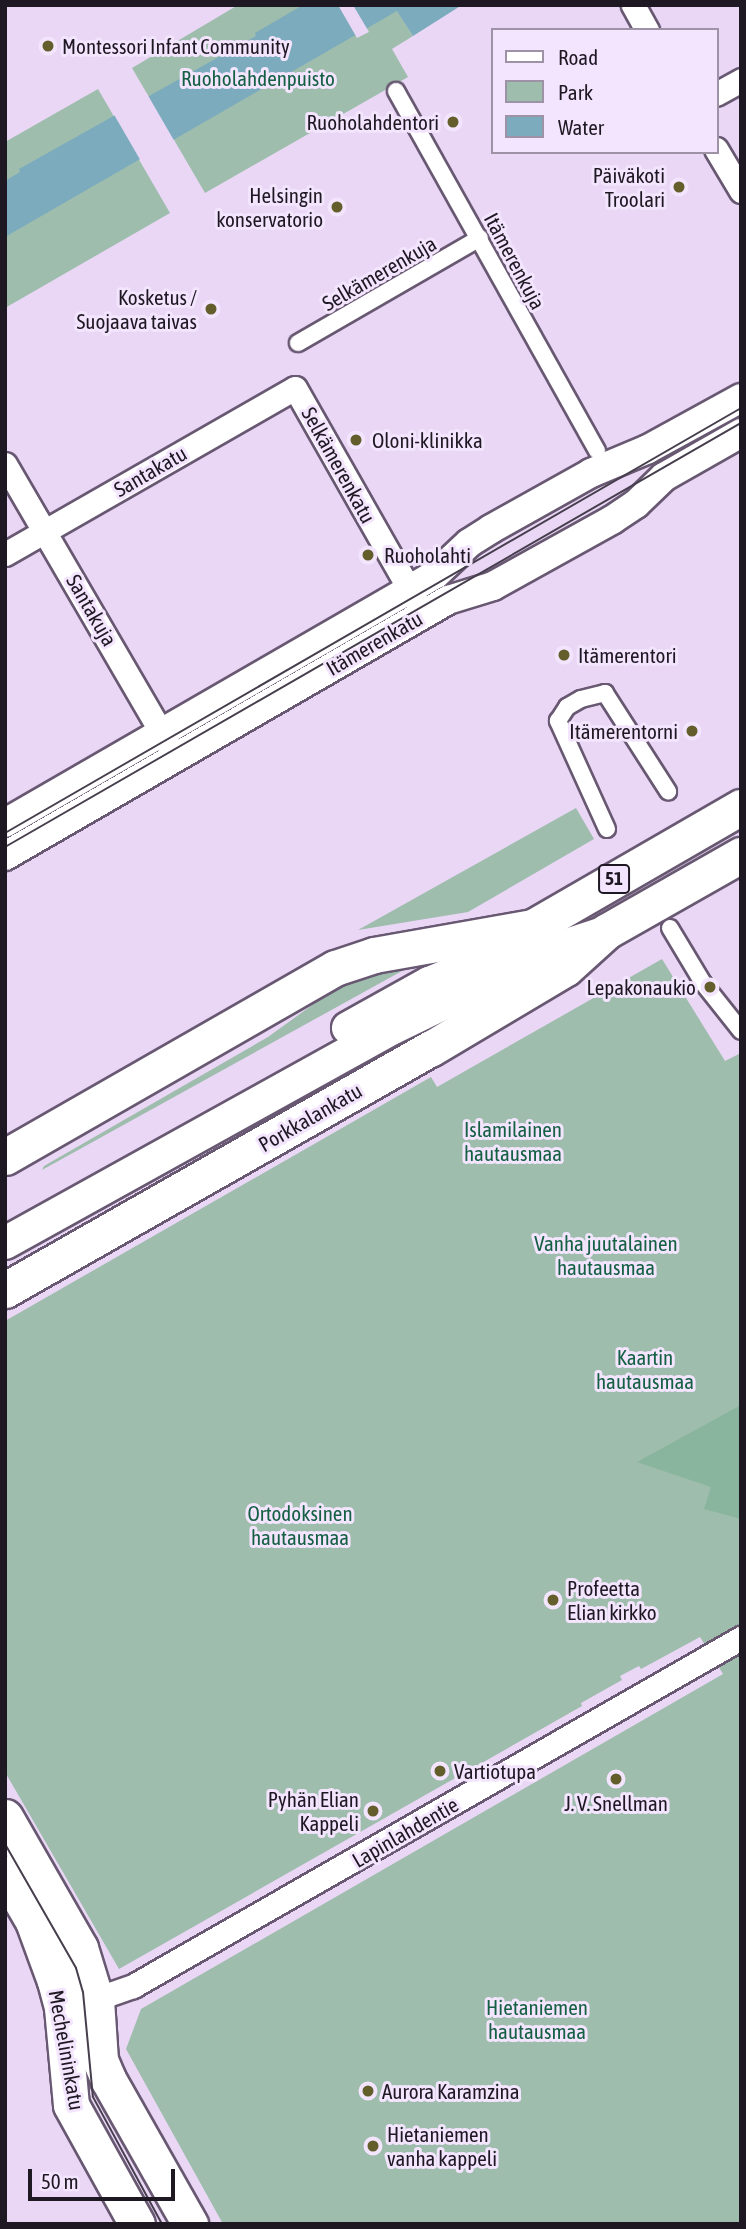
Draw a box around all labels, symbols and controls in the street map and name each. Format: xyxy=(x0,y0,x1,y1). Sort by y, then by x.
legend xyxy=(490,28,718,154)
place label: Montessori Infant Community xyxy=(62,33,290,59)
marker: Montessori Infant Community xyxy=(40,38,56,54)
text: Road xyxy=(558,45,598,69)
park label: Ruoholahdenpuisto xyxy=(181,65,335,91)
text: Park xyxy=(558,80,593,104)
place label: Ruoholahdentori xyxy=(307,109,439,135)
marker: Ruoholahdentori xyxy=(445,114,461,130)
text: Water xyxy=(558,115,604,139)
place label: Päiväkoti Troolari xyxy=(593,162,665,212)
marker: Päiväkoti Troolari xyxy=(671,179,687,195)
place label: Helsingin konservatorio xyxy=(216,182,323,232)
marker: Helsingin konservatorio xyxy=(329,199,345,215)
street label: Itämerenkuja xyxy=(479,208,551,314)
street label: Selkämerenkuja xyxy=(318,230,440,316)
place label: Kosketus / Suojaava taivas xyxy=(76,284,197,334)
marker: Kosketus / Suojaava taivas xyxy=(203,301,219,317)
street label: Selkämerenkatu xyxy=(297,403,381,527)
place label: Oloni-klinikka xyxy=(372,427,483,453)
marker: Oloni-klinikka xyxy=(346,430,366,450)
street label: Santakatu xyxy=(109,440,191,502)
place label: Ruoholahti xyxy=(384,542,471,568)
marker: Ruoholahti xyxy=(358,545,378,565)
street label: Santakuja xyxy=(61,570,123,650)
street label: Itämerenkatu xyxy=(321,605,427,681)
place label: Itämerentori xyxy=(578,642,676,668)
marker: Itämerentori xyxy=(556,647,572,663)
place label: Itämerentorni xyxy=(569,718,678,744)
marker: Itämerentorni xyxy=(684,723,700,739)
road number: 51 xyxy=(596,864,632,894)
place label: Lepakonaukio xyxy=(587,974,696,1000)
marker: Lepakonaukio xyxy=(702,979,718,995)
street label: Porkkalankatu xyxy=(254,1077,366,1157)
park label: Islamilainen hautausmaa xyxy=(464,1116,562,1166)
park label: Vanha juutalainen hautausmaa xyxy=(534,1230,678,1280)
park label: Kaartin hautausmaa xyxy=(596,1344,694,1394)
park label: Ortodoksinen hautausmaa xyxy=(247,1500,353,1550)
place label: Profeetta Elian kirkko xyxy=(567,1575,657,1625)
marker: Profeetta Elian kirkko xyxy=(545,1592,561,1608)
place label: Vartiotupa xyxy=(454,1758,536,1784)
marker: Vartiotupa xyxy=(432,1763,448,1779)
marker: J. V. Snellman xyxy=(608,1771,624,1787)
place label: Pyhän Elian Kappeli xyxy=(268,1786,359,1836)
place label: J. V. Snellman xyxy=(564,1790,668,1816)
street label: Lapinlahdentie xyxy=(347,1791,463,1873)
marker: Pyhän Elian Kappeli xyxy=(365,1803,381,1819)
street label: Mechelininkatu xyxy=(44,1988,90,2112)
park label: Hietaniemen hautausmaa xyxy=(486,1994,588,2044)
place label: Aurora Karamzina xyxy=(382,2078,520,2104)
marker: Aurora Karamzina xyxy=(360,2083,376,2099)
place label: Hietaniemen vanha kappeli xyxy=(387,2121,497,2171)
marker: Hietaniemen vanha kappeli xyxy=(365,2138,381,2154)
scale bar xyxy=(32,2156,178,2200)
text: 50 m xyxy=(41,2169,79,2193)

